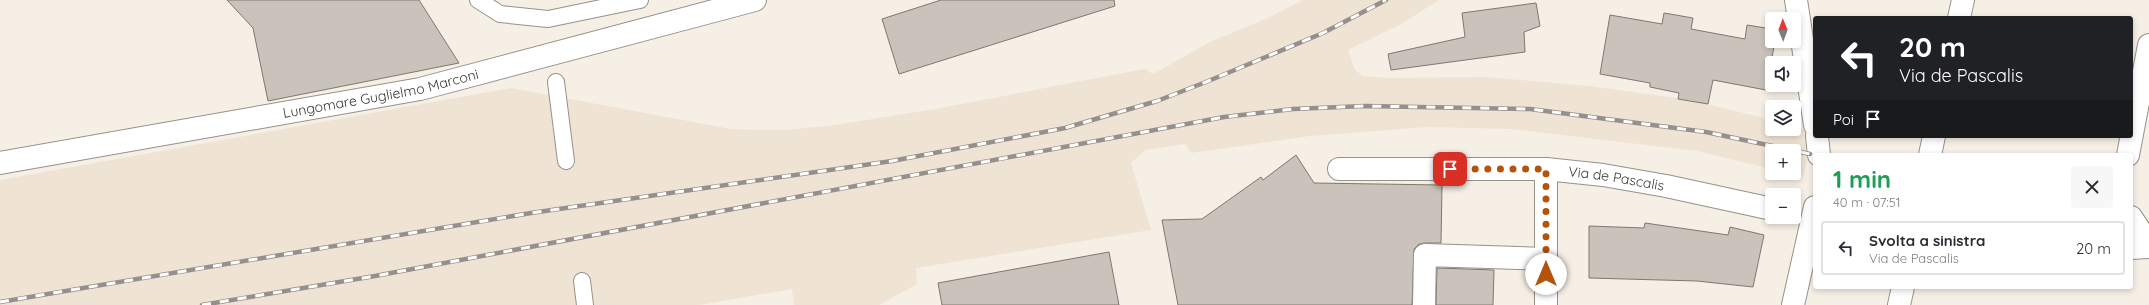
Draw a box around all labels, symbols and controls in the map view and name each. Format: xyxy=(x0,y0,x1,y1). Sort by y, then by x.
north arrow xyxy=(1765,12,1801,48)
map controls xyxy=(1765,12,1801,224)
text: 20 m xyxy=(1899,29,1966,64)
icon: left xyxy=(1833,32,1885,84)
button: sound xyxy=(1765,56,1801,92)
text: Via de Pascalis xyxy=(1899,64,2023,87)
street label: Lungomare Guglielmo Marconi xyxy=(281,65,480,122)
button: layers xyxy=(1765,100,1801,136)
icon: arrive xyxy=(1862,108,1884,130)
text: Poi xyxy=(1833,110,1854,129)
button: + xyxy=(1765,144,1801,180)
pin xyxy=(1433,152,1467,186)
icon: arrive xyxy=(1439,158,1461,180)
street label: Via de Pascalis xyxy=(1568,162,1666,195)
text: 1 min xyxy=(1833,164,1891,194)
button: close xyxy=(2071,166,2113,208)
button: − xyxy=(1765,188,1801,224)
text: 40 m · 07:51 xyxy=(1833,194,1901,210)
text: Svolta a sinistra xyxy=(1869,231,1985,250)
icon: left xyxy=(1835,237,1857,259)
text: 20 m xyxy=(2076,239,2111,258)
text: Via de Pascalis xyxy=(1869,250,1959,266)
position arrow xyxy=(1525,253,1567,295)

